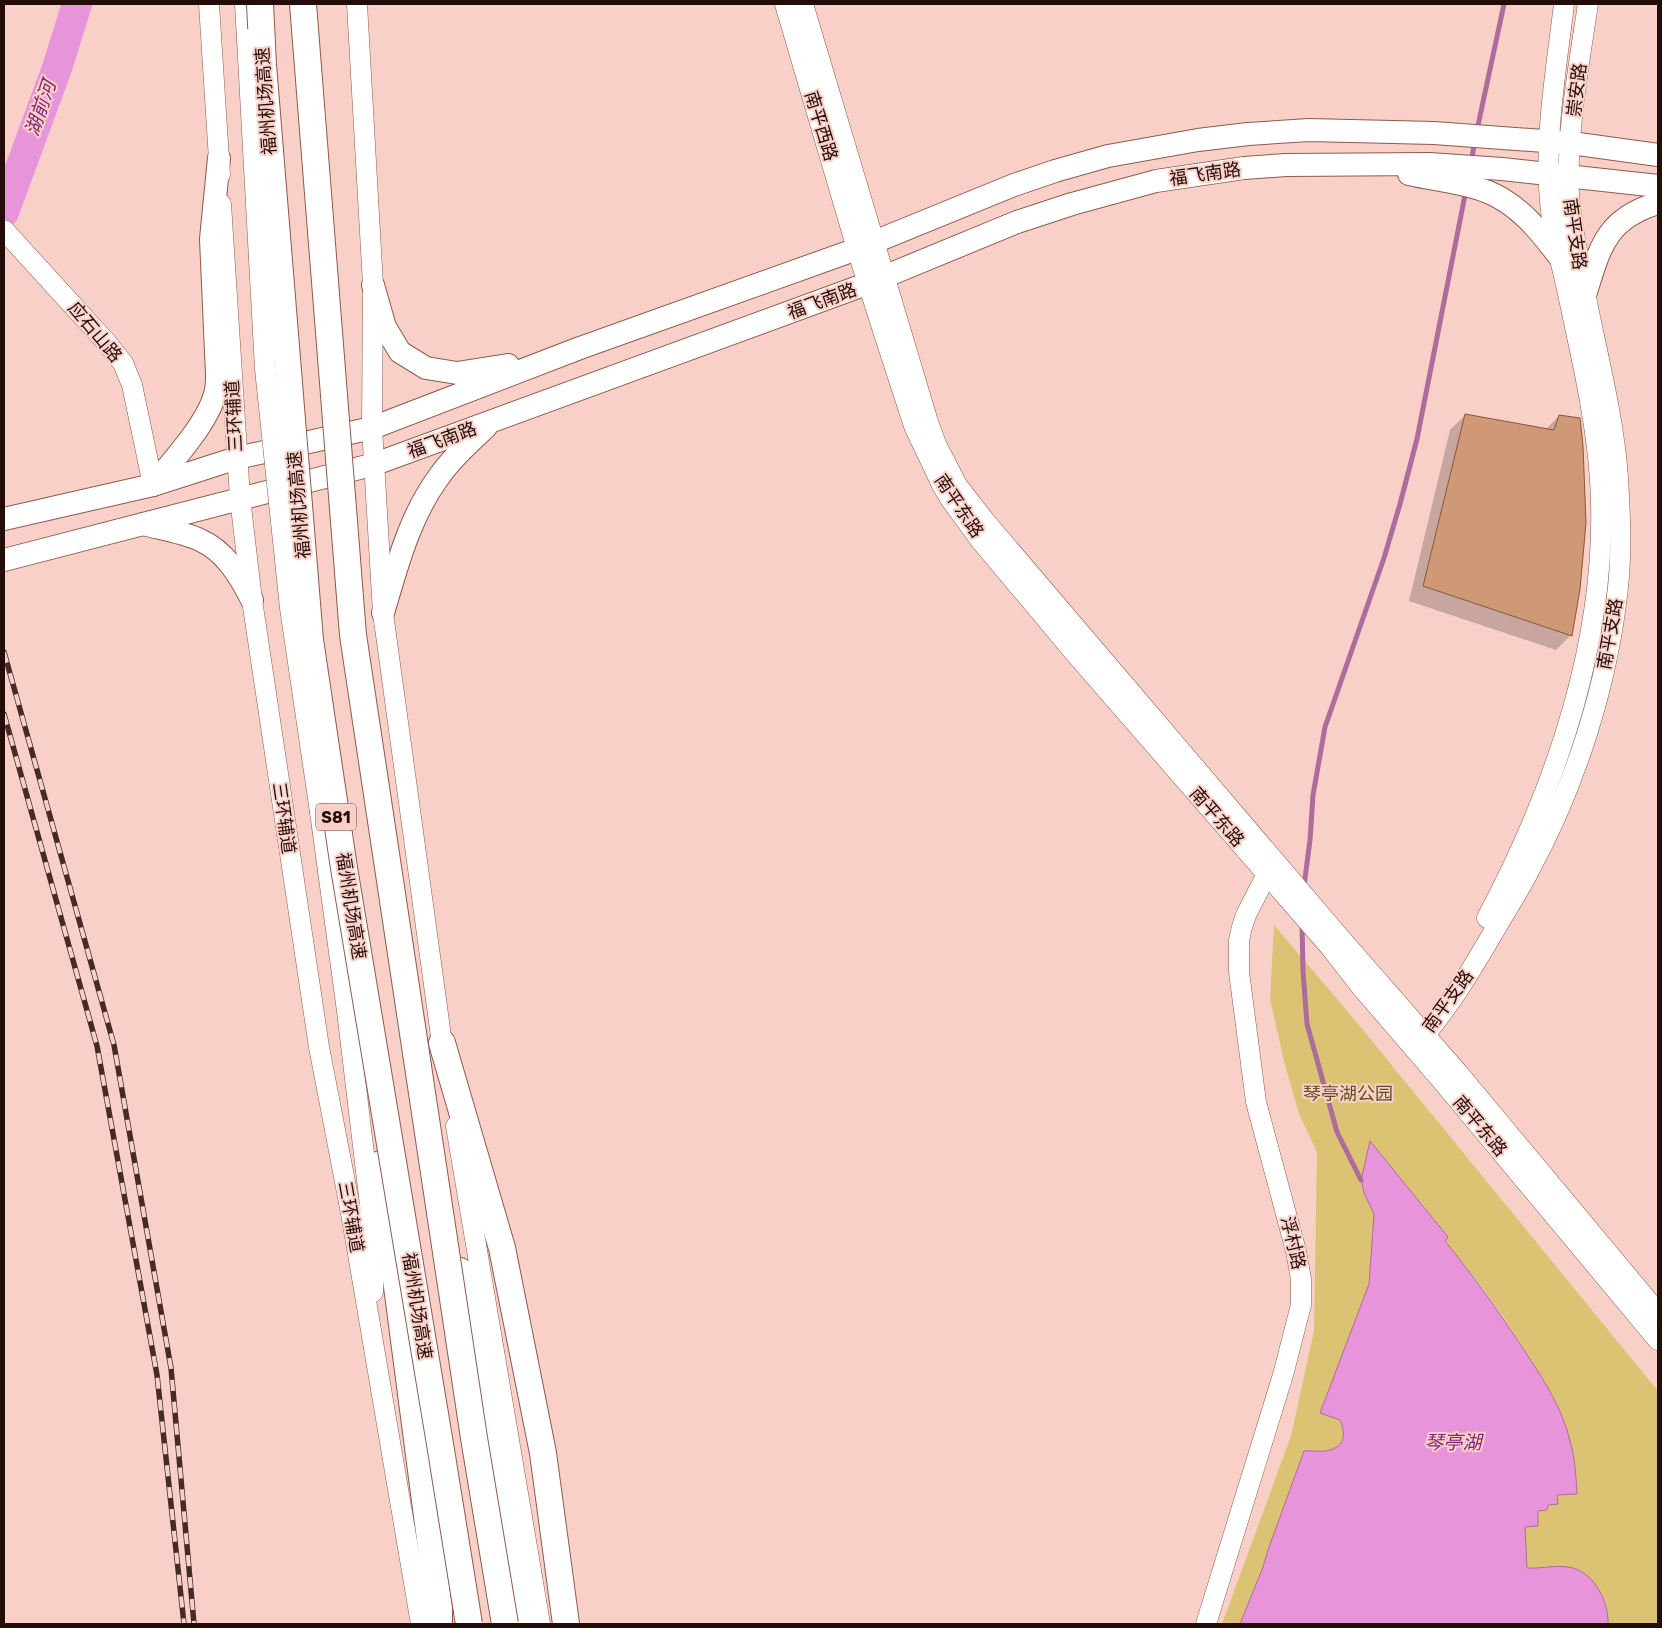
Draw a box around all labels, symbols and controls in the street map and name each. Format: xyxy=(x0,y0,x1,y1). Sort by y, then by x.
street label: 福州机场高速 xyxy=(251,46,281,156)
street label: 崇安路 xyxy=(1563,62,1591,118)
water label: 湖前河 xyxy=(20,74,62,139)
street label: 南平西路 xyxy=(800,88,842,164)
street label: 福飞南路 xyxy=(1168,158,1242,190)
street label: 南平支路 xyxy=(1559,197,1591,271)
street label: 福飞南路 xyxy=(784,278,860,324)
street label: 应石山路 xyxy=(63,297,127,367)
street label: 三环辅道 xyxy=(221,379,247,453)
street label: 福飞南路 xyxy=(404,417,480,463)
street label: 福州机场高速 xyxy=(283,450,315,560)
street label: 南平东路 xyxy=(930,470,988,542)
street label: 南平支路 xyxy=(1593,597,1627,671)
street label: 三环辅道 xyxy=(268,781,300,855)
street label: 南平东路 xyxy=(1185,783,1249,851)
road number: S81 xyxy=(316,804,356,830)
street label: 福州机场高速 xyxy=(332,851,370,961)
street label: 南平支路 xyxy=(1418,965,1478,1037)
park label: 琴亭湖公园 xyxy=(1303,1083,1393,1105)
street label: 南平东路 xyxy=(1448,1091,1512,1161)
street label: 三环辅道 xyxy=(334,1180,368,1254)
street label: 浮村路 xyxy=(1276,1214,1310,1272)
street label: 福州机场高速 xyxy=(398,1251,436,1361)
water label: 琴亭湖 xyxy=(1424,1431,1484,1454)

